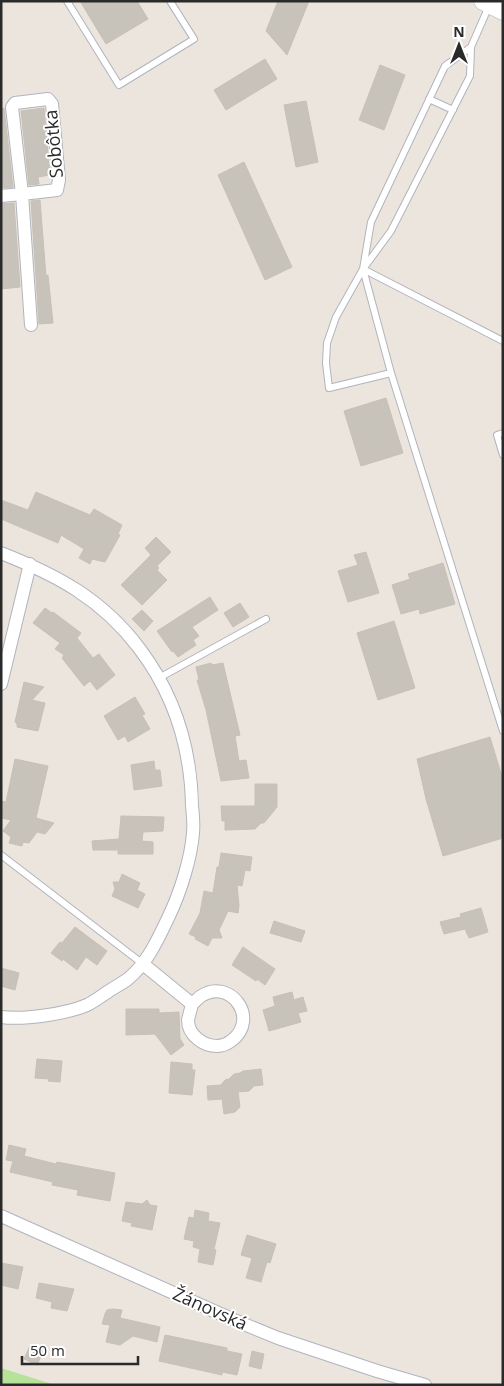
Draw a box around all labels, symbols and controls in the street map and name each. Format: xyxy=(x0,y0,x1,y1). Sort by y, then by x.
north arrow xyxy=(434,20,484,70)
text: N xyxy=(453,22,465,41)
street label: Sobôtka xyxy=(38,109,68,179)
street label: Žánovská xyxy=(169,1281,251,1335)
scale bar xyxy=(22,1334,139,1366)
text: 50 m xyxy=(30,1340,65,1360)

